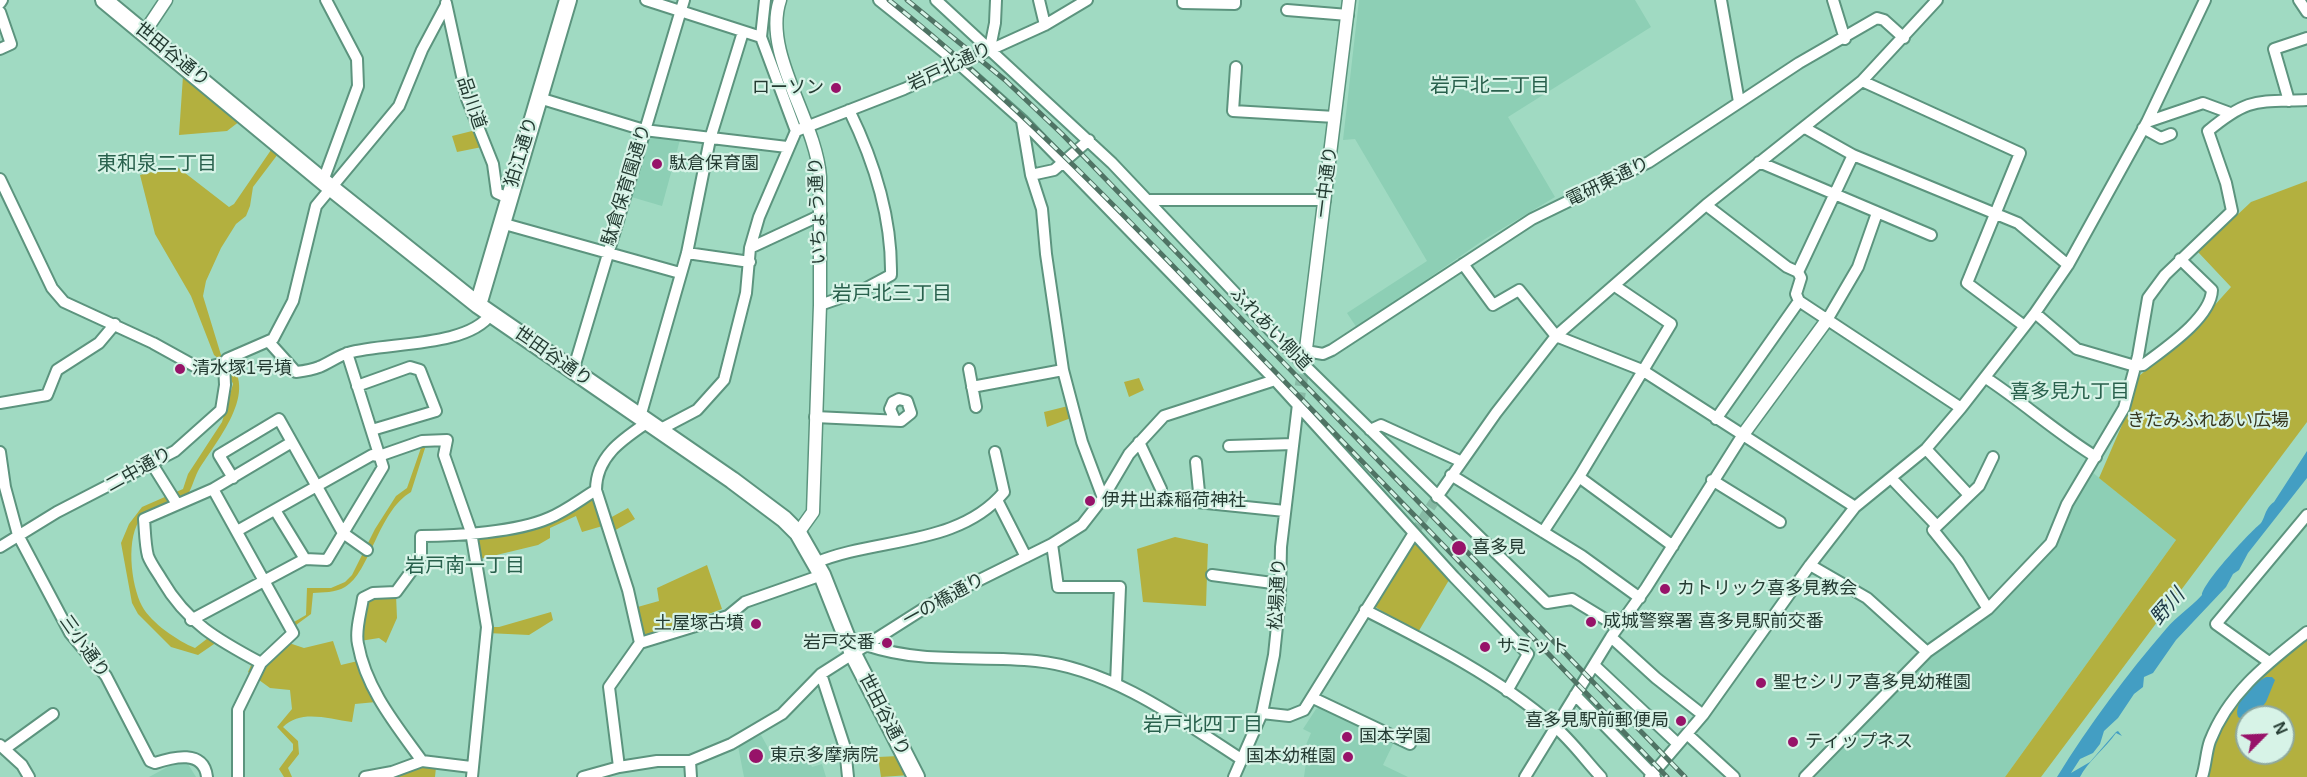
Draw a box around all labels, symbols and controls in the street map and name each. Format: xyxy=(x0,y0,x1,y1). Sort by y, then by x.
street label: 世田谷通り xyxy=(130,18,214,92)
street label: 岩戸北通り xyxy=(905,38,995,96)
street label: 品川道 xyxy=(452,74,490,132)
district label: 岩戸北二丁目 xyxy=(1430,74,1550,98)
place label: ローソン xyxy=(752,77,824,99)
marker: ローソン xyxy=(829,81,843,95)
street label: 狛江通り xyxy=(501,114,543,190)
street label: 駄倉保育園通り xyxy=(598,122,656,248)
street label: 一中通り xyxy=(1312,145,1342,219)
district label: 東和泉二丁目 xyxy=(97,152,217,176)
place label: 駄倉保育園 xyxy=(669,153,759,175)
street label: 電研東通り xyxy=(1563,153,1653,211)
marker: 駄倉保育園 xyxy=(650,157,664,171)
street label: いちょう通り xyxy=(805,157,831,265)
district label: 岩戸北三丁目 xyxy=(832,282,952,306)
street label: ふれあい側道 xyxy=(1225,283,1315,375)
street label: 世田谷通り xyxy=(510,322,596,392)
place label: 清水塚1号墳 xyxy=(192,358,292,380)
marker: 清水塚1号墳 xyxy=(173,362,187,376)
district label: 喜多見九丁目 xyxy=(2010,380,2130,404)
park label: きたみふれあい広場 xyxy=(2127,410,2289,432)
street label: 二中通り xyxy=(102,443,176,497)
place label: 伊井出森稲荷神社 xyxy=(1102,490,1246,512)
marker: 伊井出森稲荷神社 xyxy=(1083,494,1097,508)
place label: 喜多見 xyxy=(1472,537,1526,559)
marker: 喜多見 xyxy=(1450,539,1468,557)
district label: 岩戸南一丁目 xyxy=(405,554,525,578)
street label: 松場通り xyxy=(1265,557,1291,631)
street label: 一の橋通り xyxy=(899,569,989,631)
place label: カトリック喜多見教会 xyxy=(1677,578,1857,600)
marker: カトリック喜多見教会 xyxy=(1658,582,1672,596)
water label: 野川 xyxy=(2146,584,2190,630)
street label: 三小通り xyxy=(55,611,113,683)
place label: 成城警察署 喜多見駅前交番 xyxy=(1603,611,1824,633)
place label: 土屋塚古墳 xyxy=(654,613,744,635)
marker: 成城警察署 喜多見駅前交番 xyxy=(1584,615,1598,629)
marker: 土屋塚古墳 xyxy=(749,617,763,631)
place label: 岩戸交番 xyxy=(803,632,875,654)
marker: 岩戸交番 xyxy=(880,636,894,650)
place label: サミット xyxy=(1497,636,1569,658)
marker: サミット xyxy=(1478,640,1492,654)
street label: 世田谷通り xyxy=(854,670,914,760)
place label: 聖セシリア喜多見幼稚園 xyxy=(1773,672,1971,694)
marker: 聖セシリア喜多見幼稚園 xyxy=(1754,676,1768,690)
north arrow xyxy=(2235,705,2295,765)
place label: 喜多見駅前郵便局 xyxy=(1525,710,1669,732)
district label: 岩戸北四丁目 xyxy=(1143,713,1263,737)
marker: 喜多見駅前郵便局 xyxy=(1674,714,1688,728)
text: N xyxy=(2270,720,2290,737)
place label: 国本学園 xyxy=(1359,726,1431,748)
marker: 国本学園 xyxy=(1340,730,1354,744)
place label: ティップネス xyxy=(1805,731,1913,753)
marker: ティップネス xyxy=(1786,735,1800,749)
place label: 東京多摩病院 xyxy=(770,745,878,767)
place label: 国本幼稚園 xyxy=(1246,746,1336,768)
marker: 東京多摩病院 xyxy=(747,747,765,765)
marker: 国本幼稚園 xyxy=(1341,750,1355,764)

